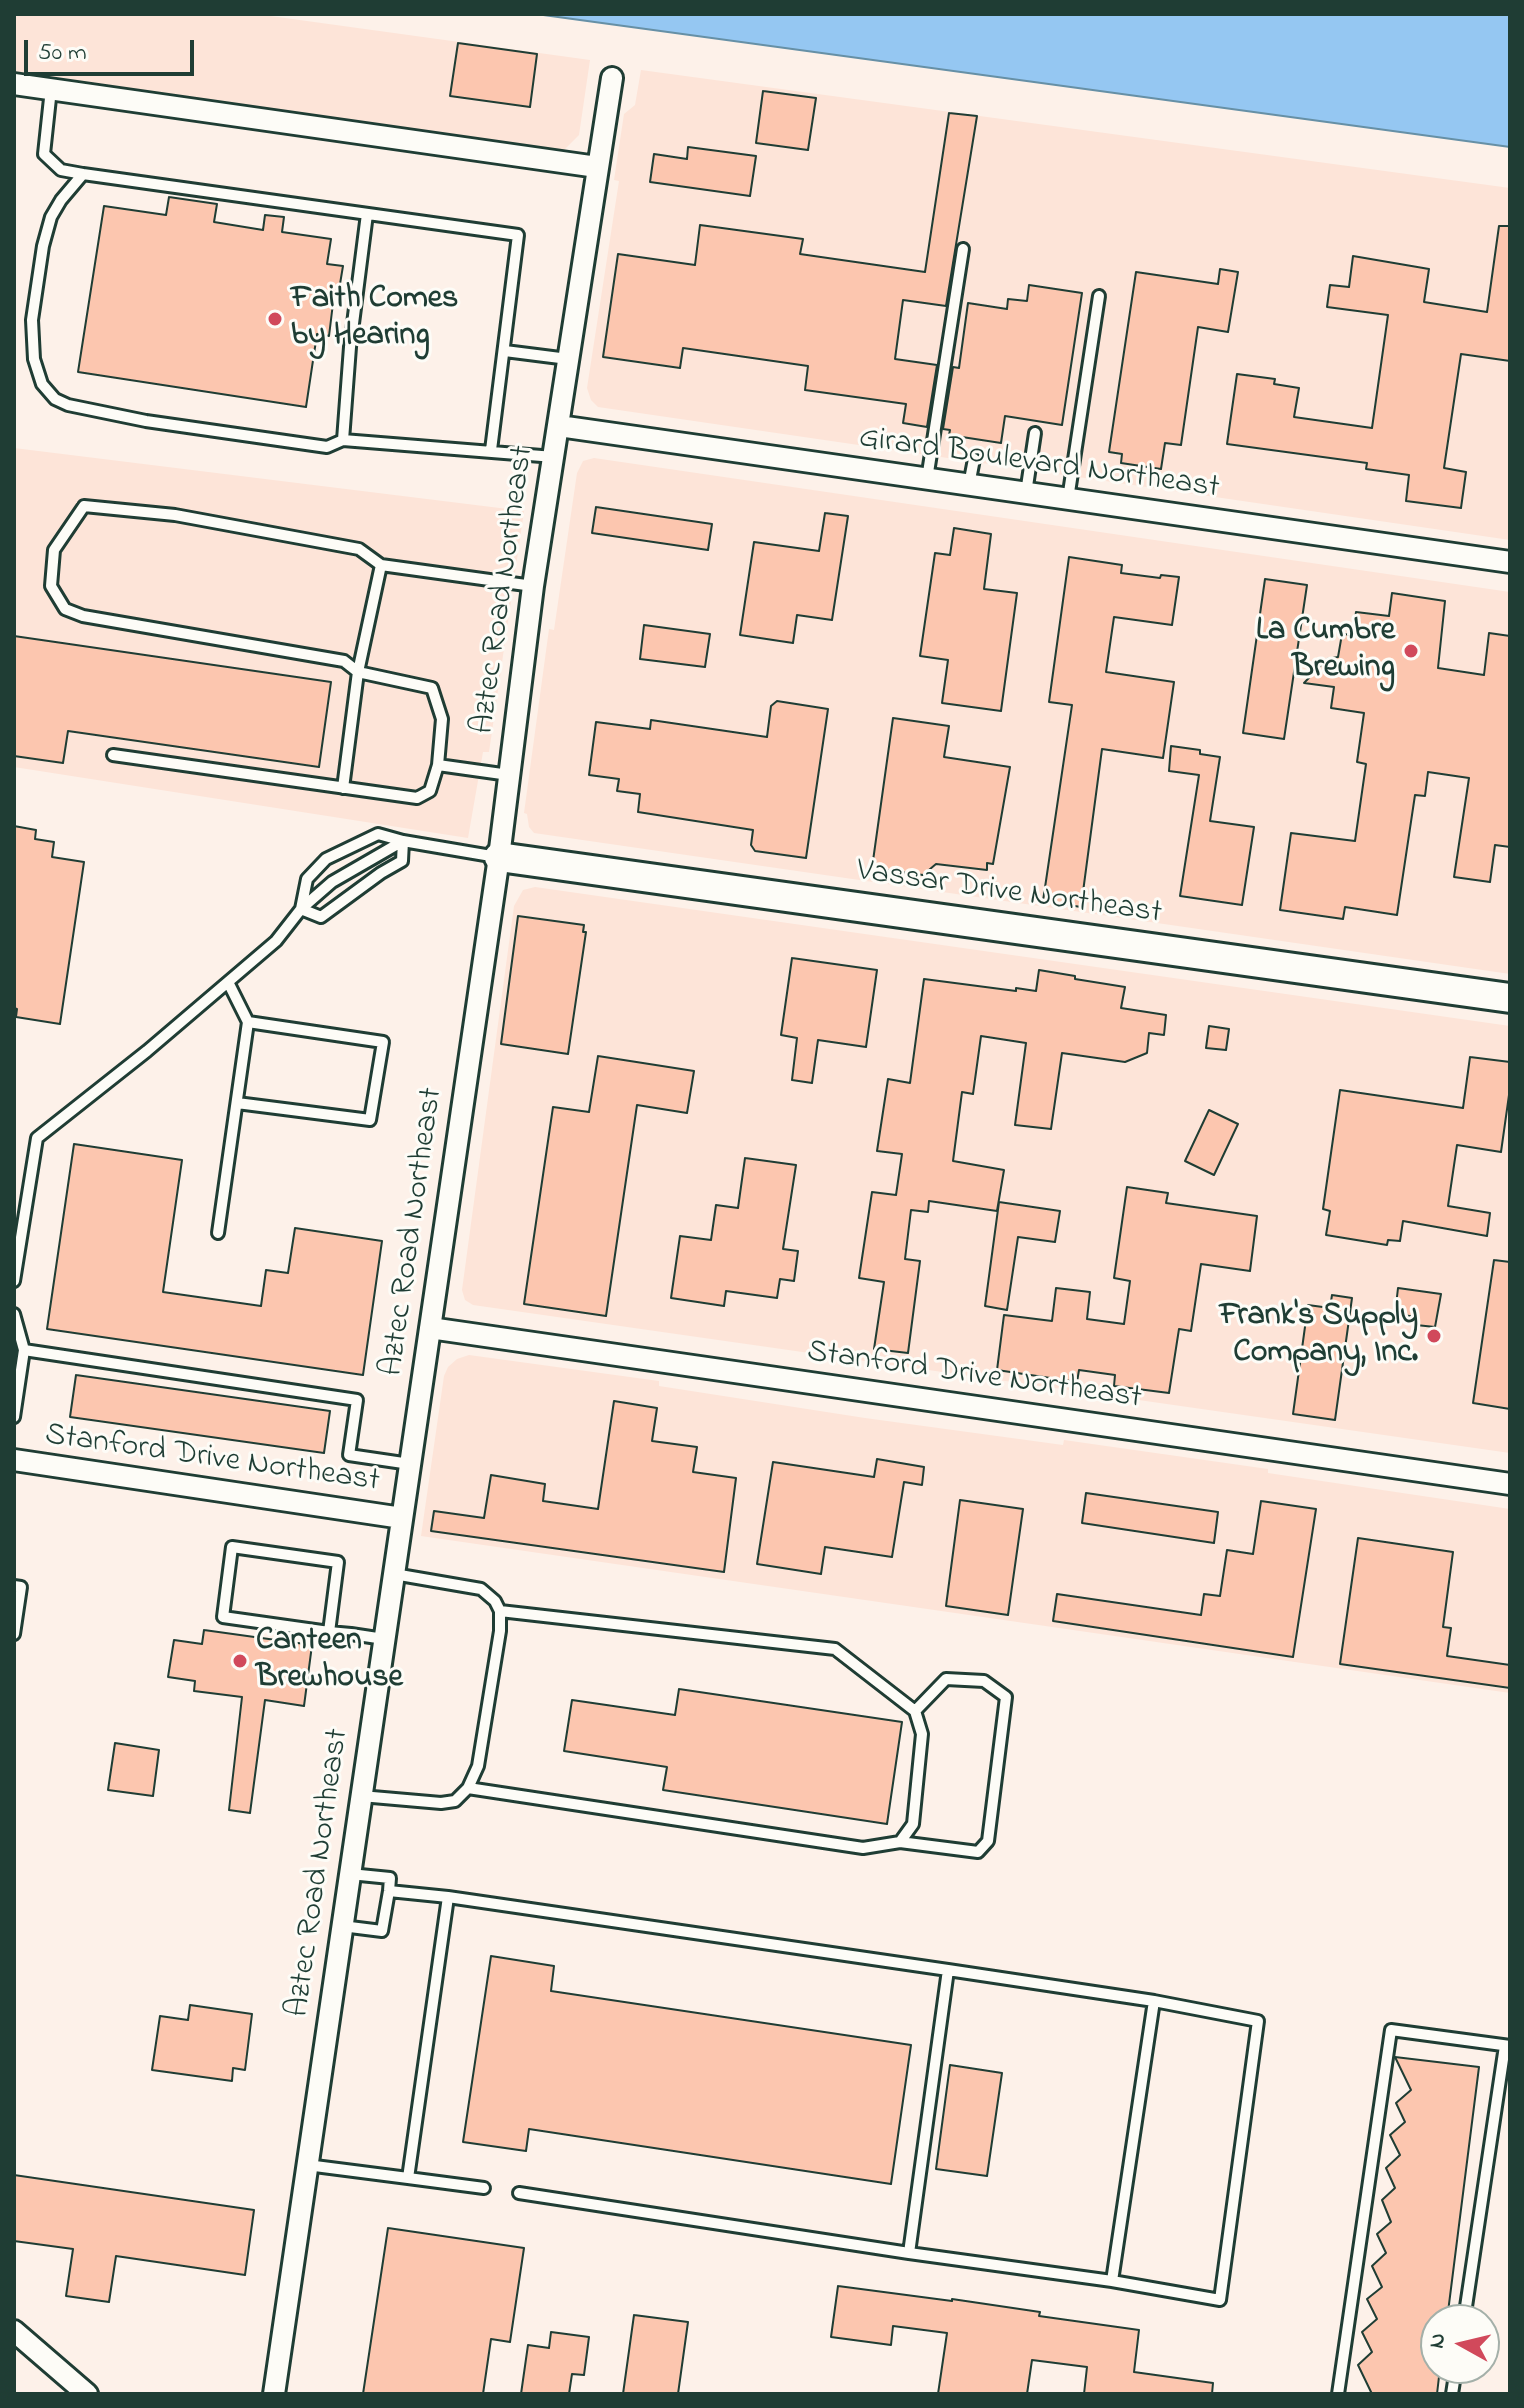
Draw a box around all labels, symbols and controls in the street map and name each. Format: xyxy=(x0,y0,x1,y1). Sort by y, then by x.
scale bar xyxy=(28,24,198,74)
text: 50 m xyxy=(38,36,87,71)
place label: Faith Comes by Hearing xyxy=(291,282,458,357)
marker: Faith Comes by Hearing xyxy=(266,310,284,328)
street label: Girard Boulevard Northeast xyxy=(856,421,1222,509)
street label: Aztec Road Northeast xyxy=(466,443,544,737)
place label: La Cumbre Brewing xyxy=(1256,614,1395,689)
marker: La Cumbre Brewing xyxy=(1402,642,1420,660)
street label: Vassar Drive Northeast xyxy=(854,854,1164,934)
street label: Aztec Road Northeast xyxy=(375,1085,453,1379)
place label: Frank's Supply Company, Inc. xyxy=(1219,1299,1418,1374)
marker: Frank's Supply Company, Inc. xyxy=(1425,1327,1443,1345)
street label: Stanford Drive Northeast xyxy=(804,1335,1144,1419)
street label: Stanford Drive Northeast xyxy=(42,1418,382,1502)
place label: Canteen Brewhouse xyxy=(256,1624,403,1699)
marker: Canteen Brewhouse xyxy=(231,1652,249,1670)
street label: Aztec Road Northeast xyxy=(281,1726,359,2020)
north arrow xyxy=(1420,2304,1500,2384)
text: N xyxy=(1421,2331,1455,2351)

